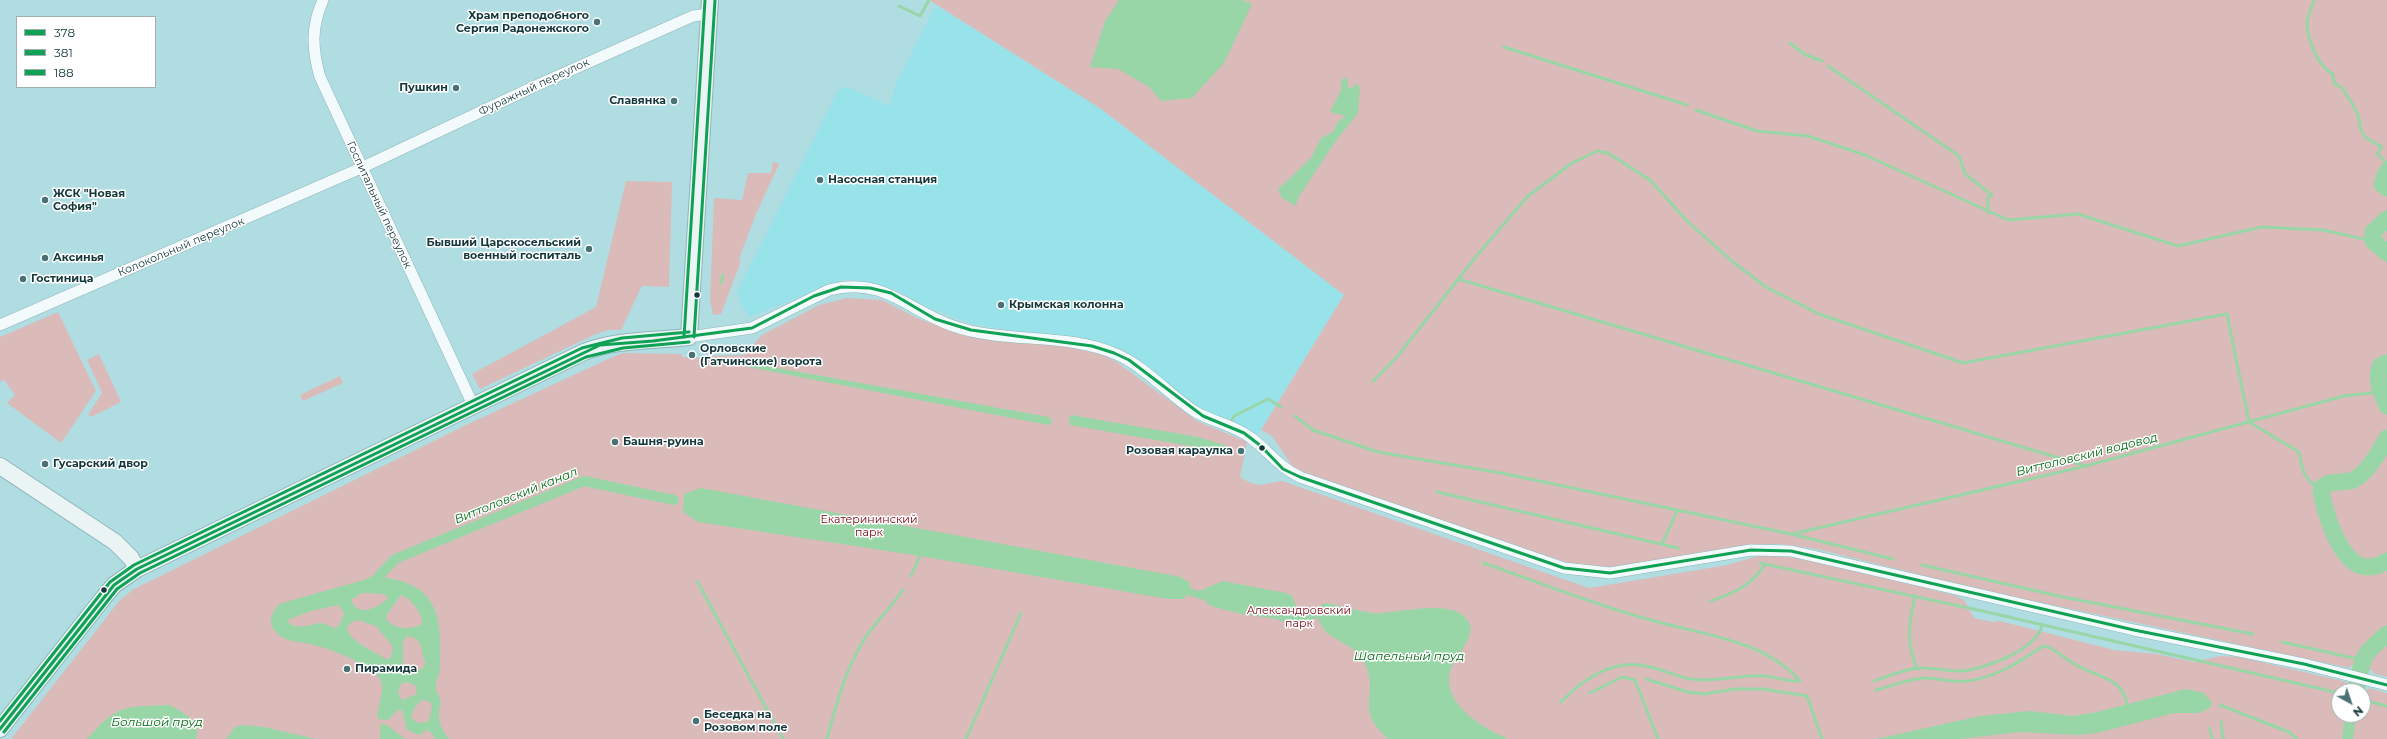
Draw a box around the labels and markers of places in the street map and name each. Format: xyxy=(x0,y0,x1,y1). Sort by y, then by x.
place label: Храм преподобного Сергия Радонежского xyxy=(456,9,589,35)
marker: Храм преподобного Сергия Радонежского xyxy=(592,17,602,27)
place label: Пушкин xyxy=(399,81,448,95)
marker: Пушкин xyxy=(451,83,461,93)
place label: Славянка xyxy=(609,94,666,108)
marker: Славянка xyxy=(669,96,679,106)
place label: Насосная станция xyxy=(828,173,937,187)
marker: Насосная станция xyxy=(815,175,825,185)
place label: ЖСК "Новая София" xyxy=(53,187,125,213)
marker: ЖСК "Новая София" xyxy=(40,195,50,205)
place label: Бывший Царскосельский военный госпиталь xyxy=(426,236,581,262)
marker: Бывший Царскосельский военный госпиталь xyxy=(584,244,594,254)
place label: Аксинья xyxy=(53,251,104,265)
marker: Аксинья xyxy=(40,253,50,263)
place label: Гостиница xyxy=(31,272,94,286)
marker: Гостиница xyxy=(18,274,28,284)
unlabelled marker xyxy=(692,290,702,300)
place label: Крымская колонна xyxy=(1009,298,1124,312)
marker: Крымская колонна xyxy=(996,300,1006,310)
place label: Орловские (Гатчинские) ворота xyxy=(700,342,822,368)
marker: Орловские (Гатчинские) ворота xyxy=(687,350,697,360)
place label: Башня-руина xyxy=(623,435,704,449)
marker: Башня-руина xyxy=(610,437,620,447)
unlabelled marker xyxy=(1257,443,1267,453)
place label: Розовая караулка xyxy=(1126,444,1233,458)
marker: Розовая караулка xyxy=(1236,446,1246,456)
place label: Гусарский двор xyxy=(53,457,148,471)
marker: Гусарский двор xyxy=(40,459,50,469)
unlabelled marker xyxy=(99,585,109,595)
place label: Пирамида xyxy=(355,662,417,676)
marker: Пирамида xyxy=(342,664,352,674)
place label: Беседка на Розовом поле xyxy=(704,708,788,734)
marker: Беседка на Розовом поле xyxy=(691,716,701,726)

